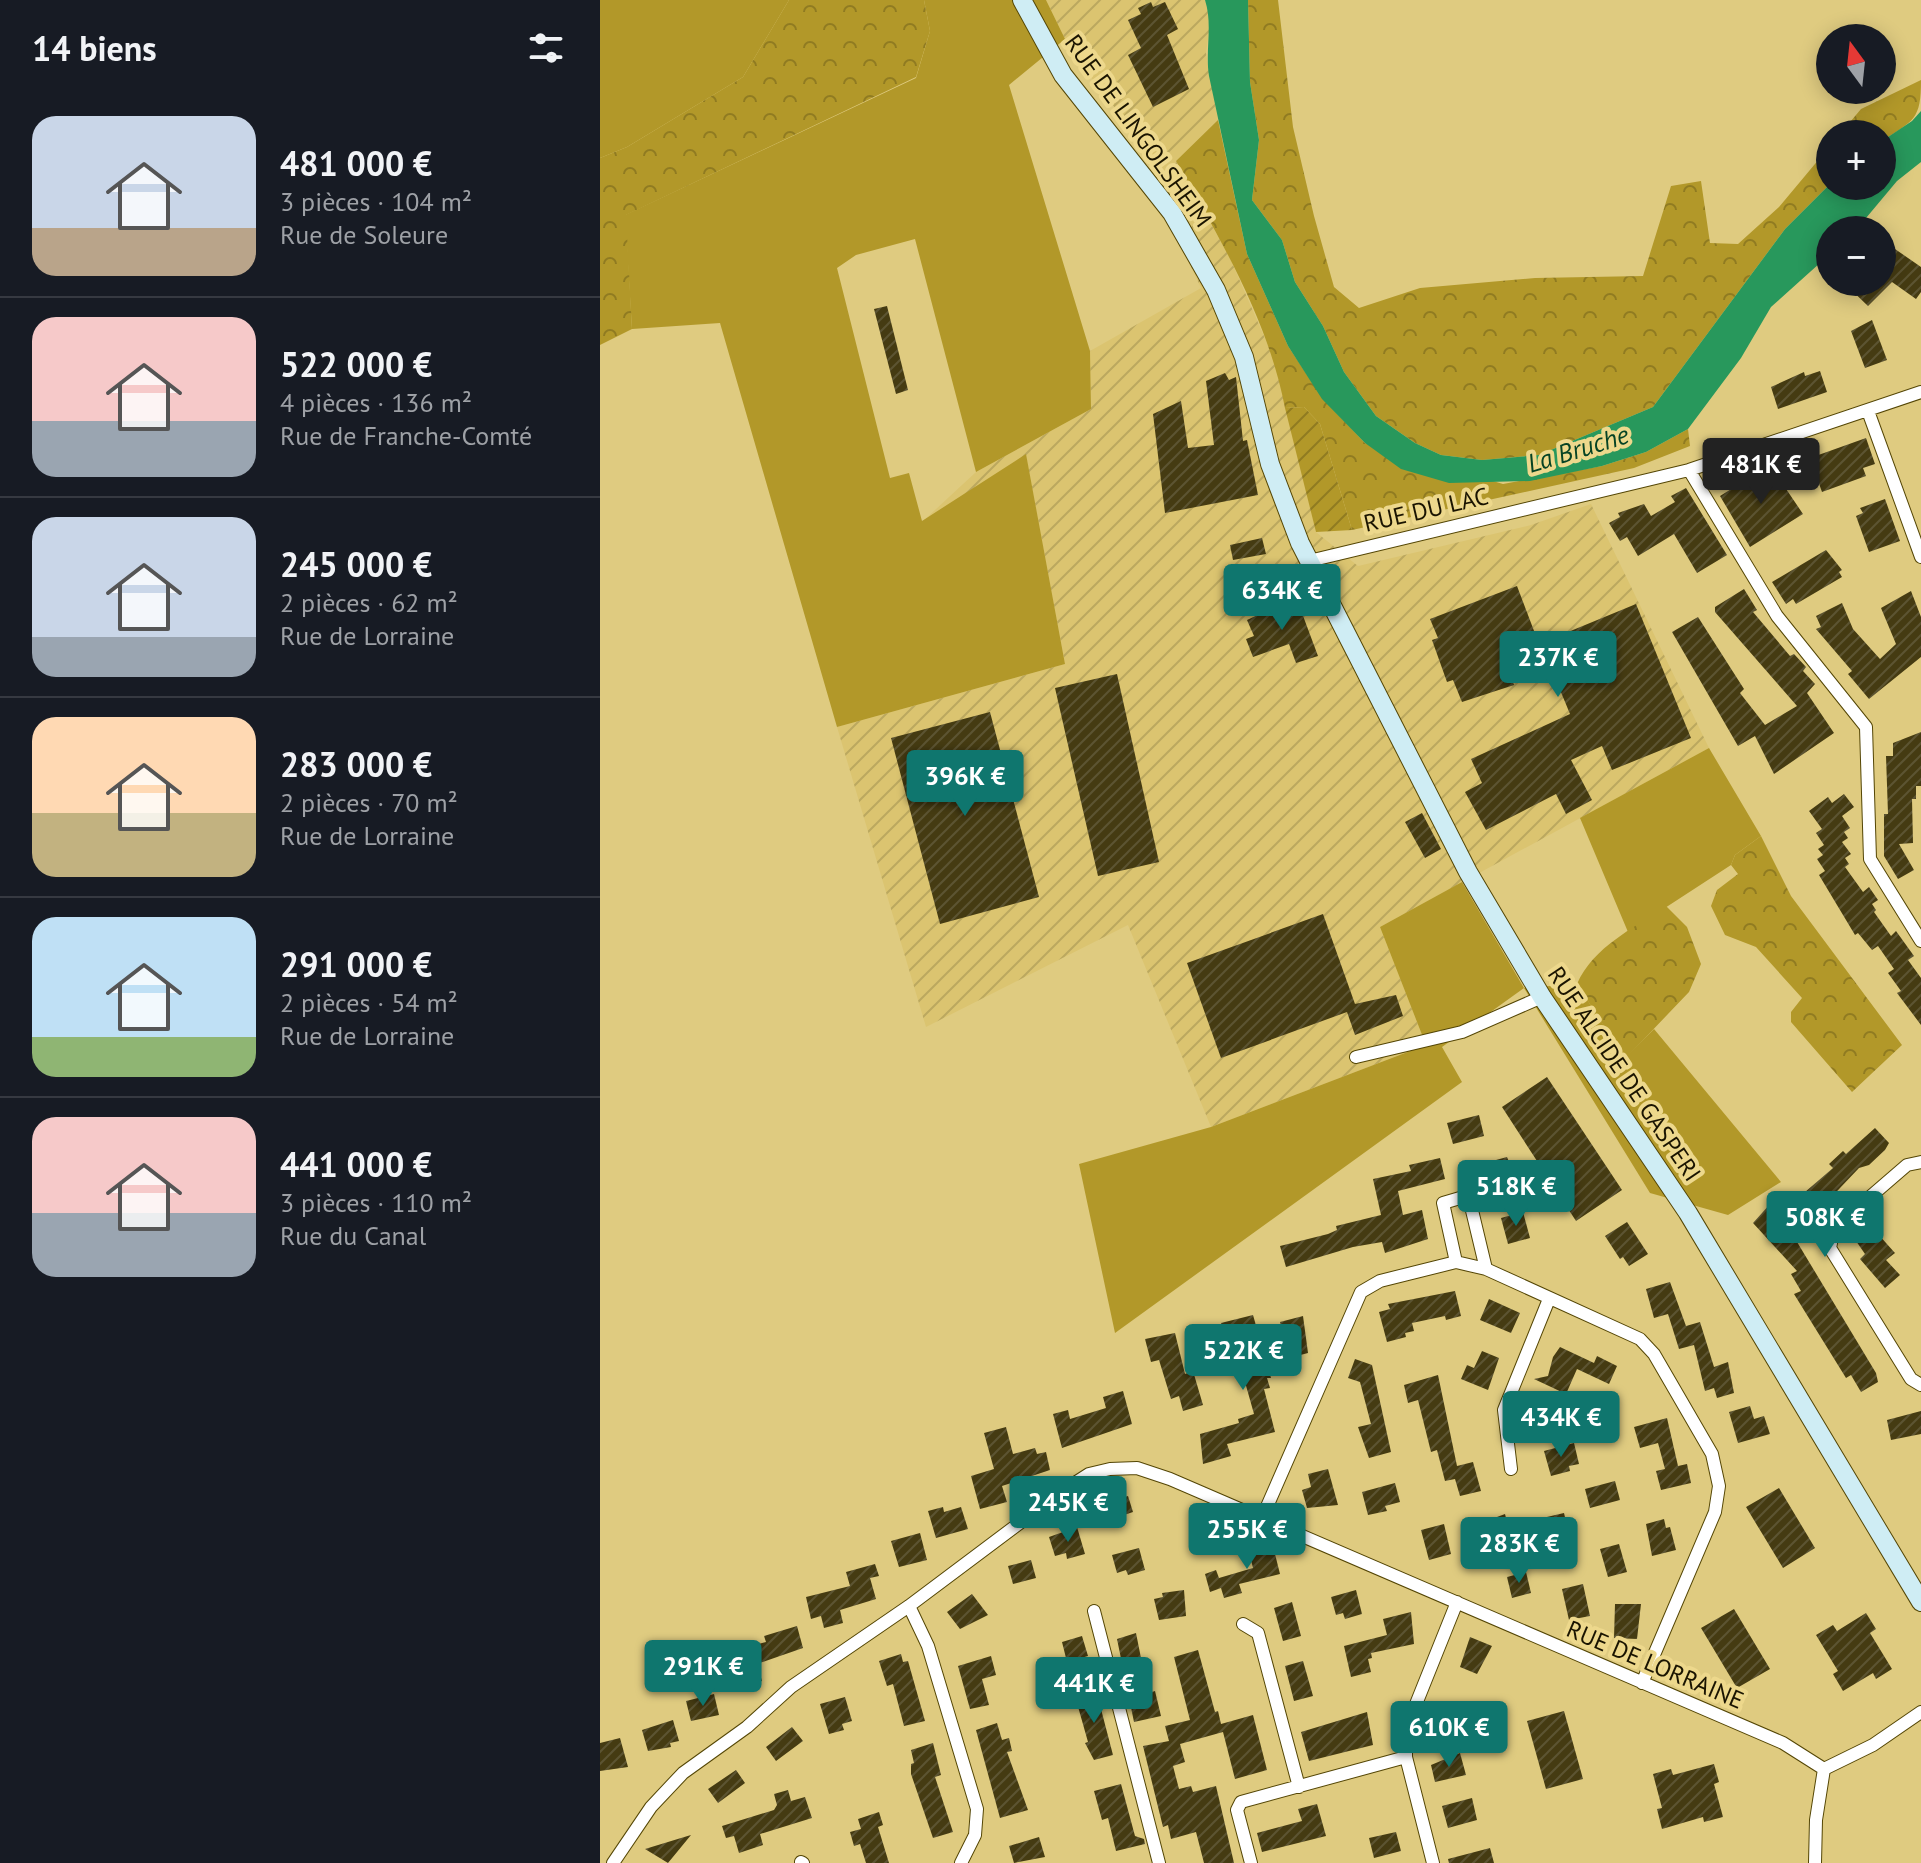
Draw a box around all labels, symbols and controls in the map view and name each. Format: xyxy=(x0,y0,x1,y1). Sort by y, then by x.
north arrow xyxy=(1816,24,1896,104)
map controls xyxy=(1816,24,1896,296)
text: 14 biens xyxy=(32,26,157,70)
icon: filters xyxy=(524,26,568,70)
street label: RUE DE LINGOLSHEIM xyxy=(1058,28,1219,233)
button: + xyxy=(1816,120,1896,200)
text: 481 000 € xyxy=(280,141,432,185)
icon: home xyxy=(96,148,192,244)
text: 3 pièces · 104 m² xyxy=(280,185,472,218)
button: − xyxy=(1816,216,1896,296)
text: Rue de Soleure xyxy=(280,218,448,251)
text: 522 000 € xyxy=(280,342,432,386)
icon: home xyxy=(96,349,192,445)
text: 4 pièces · 136 m² xyxy=(280,386,472,419)
water label: La Bruche xyxy=(1523,417,1633,480)
text: Rue de Franche-Comté xyxy=(280,419,532,452)
pin: 481K € xyxy=(1696,438,1826,506)
text: 481K € xyxy=(1721,447,1801,480)
street label: RUE DU LAC xyxy=(1361,480,1491,539)
text: 245 000 € xyxy=(280,542,432,586)
icon: home xyxy=(96,549,192,645)
pin: 634K € xyxy=(1217,564,1347,632)
text: 634K € xyxy=(1242,573,1322,606)
text: 2 pièces · 62 m² xyxy=(280,586,458,619)
text: Rue de Lorraine xyxy=(280,619,454,652)
pin: 237K € xyxy=(1493,631,1623,699)
text: 237K € xyxy=(1518,640,1598,673)
text: 283 000 € xyxy=(280,742,432,786)
icon: home xyxy=(96,749,192,845)
pin: 396K € xyxy=(900,750,1030,818)
text: 396K € xyxy=(925,759,1005,792)
text: 2 pièces · 70 m² xyxy=(280,786,458,819)
text: Rue de Lorraine xyxy=(280,819,454,852)
text: 291 000 € xyxy=(280,942,432,986)
icon: home xyxy=(96,949,192,1045)
street label: RUE ALCIDE DE GASPERI xyxy=(1541,960,1708,1187)
text: 2 pièces · 54 m² xyxy=(280,986,458,1019)
text: Rue de Lorraine xyxy=(280,1019,454,1052)
text: 441 000 € xyxy=(280,1142,432,1186)
icon: home xyxy=(96,1149,192,1245)
pin: 518K € xyxy=(1451,1160,1581,1228)
text: 518K € xyxy=(1476,1169,1556,1202)
text: 3 pièces · 110 m² xyxy=(280,1186,472,1219)
pin: 508K € xyxy=(1760,1191,1890,1259)
text: 508K € xyxy=(1785,1200,1865,1233)
text: Rue du Canal xyxy=(280,1219,426,1252)
pin: 522K € xyxy=(1178,1324,1308,1392)
text: 522K € xyxy=(1203,1333,1283,1366)
pin: 434K € xyxy=(1496,1391,1626,1459)
text: 434K € xyxy=(1521,1400,1601,1433)
pin: 245K € xyxy=(1003,1476,1133,1544)
text: 245K € xyxy=(1028,1485,1108,1518)
pin: 255K € xyxy=(1182,1503,1312,1571)
text: 255K € xyxy=(1207,1512,1287,1545)
pin: 283K € xyxy=(1454,1517,1584,1585)
text: 283K € xyxy=(1479,1526,1559,1559)
street label: RUE DE LORRAINE xyxy=(1562,1613,1748,1716)
pin: 291K € xyxy=(638,1640,768,1708)
text: 291K € xyxy=(663,1649,743,1682)
pin: 441K € xyxy=(1029,1657,1159,1725)
text: 441K € xyxy=(1054,1666,1134,1699)
pin: 610K € xyxy=(1384,1701,1514,1769)
text: 610K € xyxy=(1409,1710,1489,1743)

